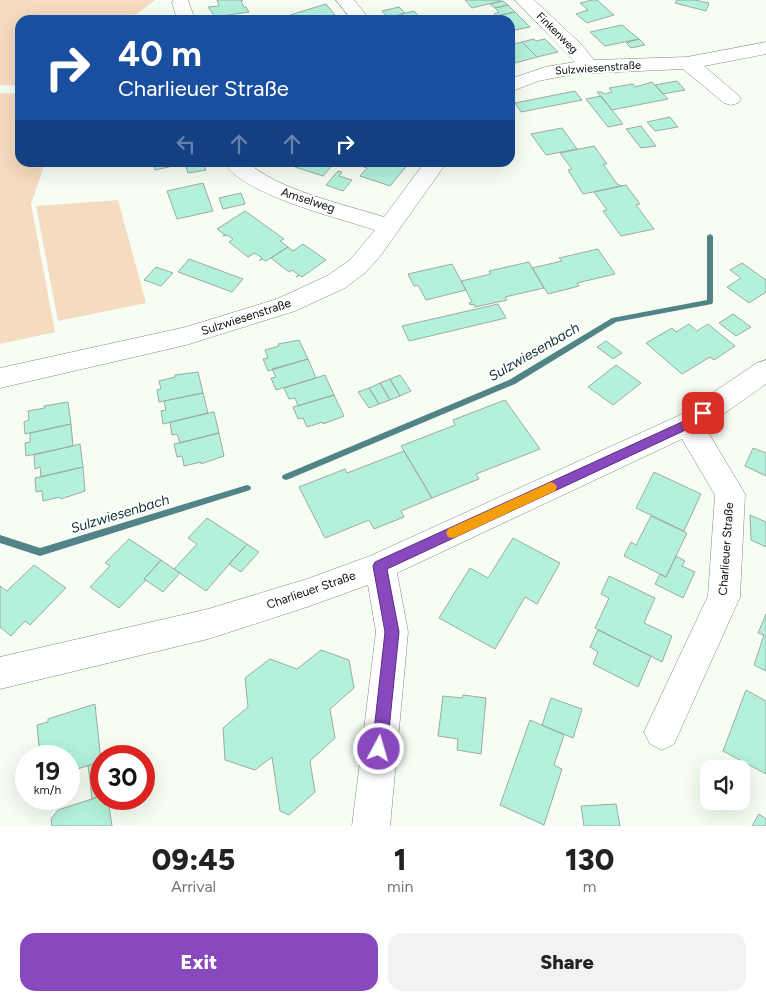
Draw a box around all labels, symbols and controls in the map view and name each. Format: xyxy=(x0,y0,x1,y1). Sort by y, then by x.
street label: Finkenweg xyxy=(534,10,580,56)
text: 40 m xyxy=(118,33,202,75)
icon: right xyxy=(35,35,100,100)
street label: Sulzwiesenstraße xyxy=(555,59,641,77)
text: Charlieuer Straße xyxy=(118,75,289,102)
icon: left xyxy=(172,130,200,158)
icon: ahead xyxy=(225,130,253,158)
icon: ahead xyxy=(278,130,306,158)
icon: right xyxy=(331,130,359,158)
street label: Amselweg xyxy=(279,185,337,215)
street label: Sulzwiesenstraße xyxy=(199,296,293,338)
water label: Sulzwiesenbach xyxy=(485,319,583,385)
pin xyxy=(682,392,724,434)
icon: arrive xyxy=(689,399,717,427)
water label: Sulzwiesenbach xyxy=(69,491,172,537)
street label: Charlieuer Straße xyxy=(716,502,736,596)
street label: Charlieuer Straße xyxy=(265,568,358,612)
position arrow xyxy=(352,722,404,774)
speed limit sign: 30 xyxy=(90,745,155,810)
text: 19 xyxy=(35,756,60,786)
map controls xyxy=(700,760,750,810)
button: sound xyxy=(700,760,750,810)
text: km/h xyxy=(34,783,61,797)
text: 09:45 xyxy=(152,841,235,878)
text: 1 xyxy=(394,841,407,878)
text: 130 xyxy=(565,841,614,878)
text: Arrival xyxy=(171,877,216,896)
text: min xyxy=(387,877,413,896)
text: m xyxy=(583,877,596,896)
button: Exit xyxy=(20,933,378,991)
button: Share xyxy=(388,933,746,991)

